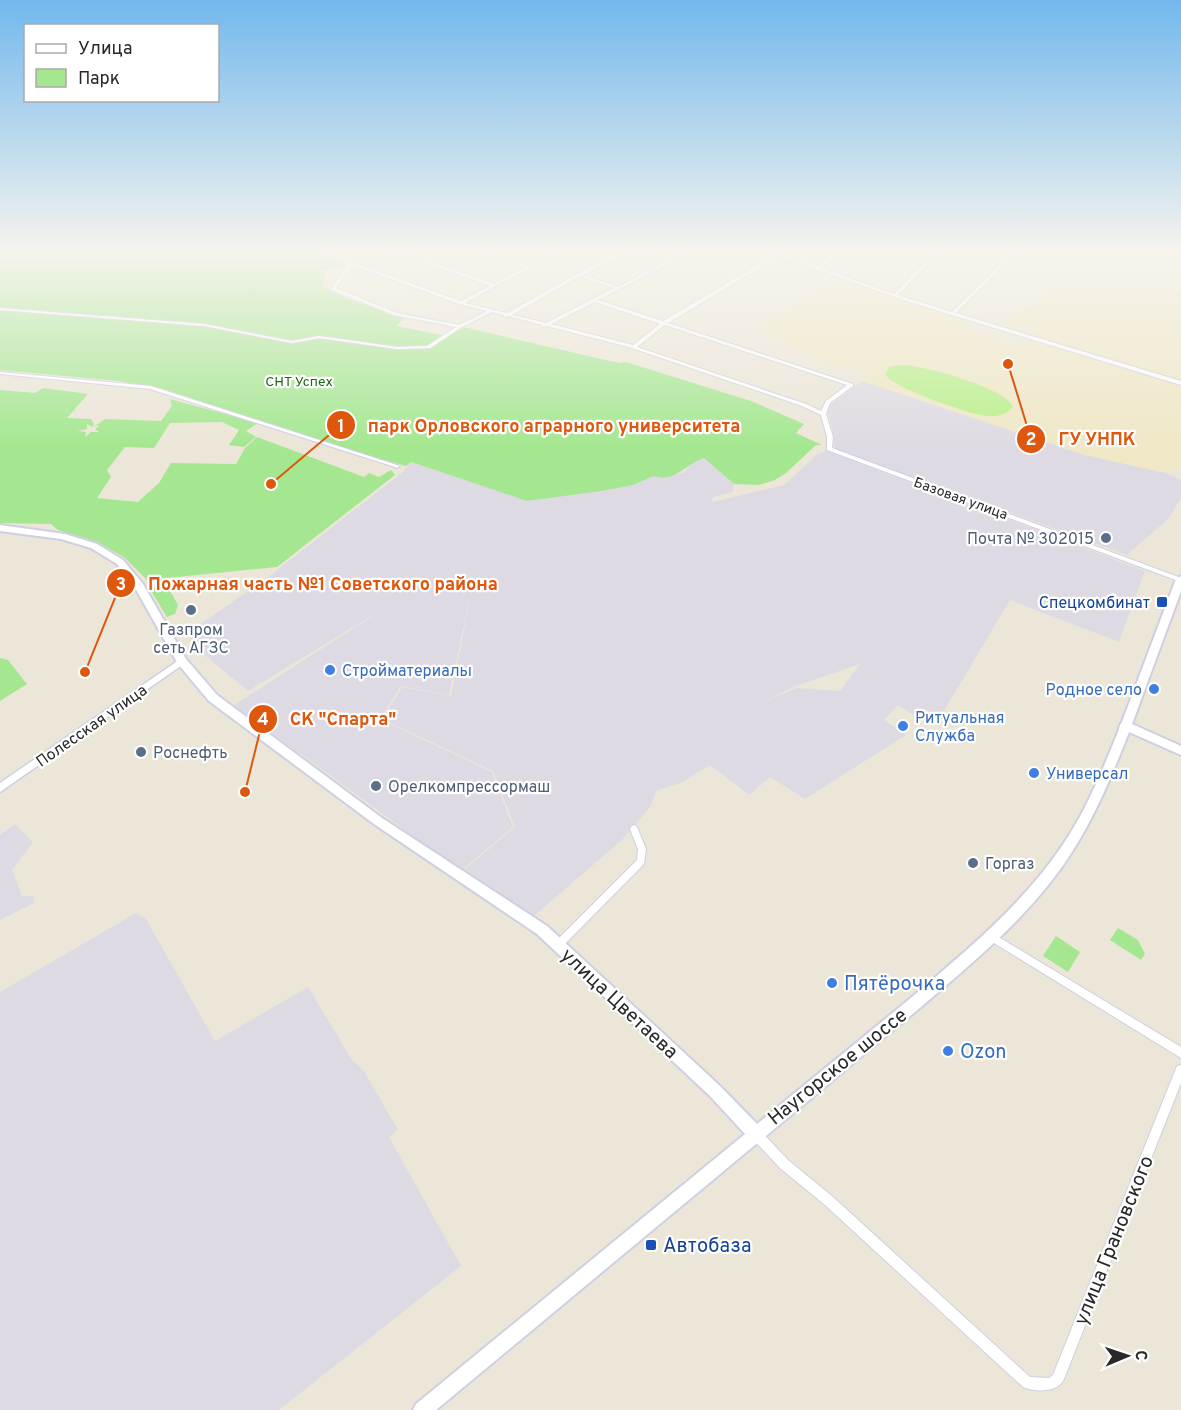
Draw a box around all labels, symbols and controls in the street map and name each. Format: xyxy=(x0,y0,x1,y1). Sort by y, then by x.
legend xyxy=(24,24,219,102)
text: Улица xyxy=(78,38,132,61)
text: Парк xyxy=(78,68,120,91)
park label: СНТ Успех xyxy=(265,374,333,391)
callout: парк Орловского аграрного университета xyxy=(326,407,752,443)
text: 1 xyxy=(337,416,345,439)
text: парк Орловского аграрного университета xyxy=(368,416,740,439)
callout: ГУ УНПК xyxy=(1016,421,1148,457)
text: 2 xyxy=(1025,429,1037,452)
text: ГУ УНПК xyxy=(1058,429,1136,452)
street label: Базовая улица xyxy=(911,475,1010,524)
place label: Почта № 302015 xyxy=(967,530,1094,550)
marker: Почта № 302015 xyxy=(1099,531,1113,545)
callout: Пожарная часть №1 Советского района xyxy=(106,565,510,601)
text: 3 xyxy=(116,574,126,597)
text: Пожарная часть №1 Советского района xyxy=(148,574,498,597)
place label: Спецкомбинат xyxy=(1039,594,1150,614)
marker: Спецкомбинат xyxy=(1155,595,1169,609)
marker: Газпром сеть АГЗС xyxy=(184,603,198,617)
place label: Газпром сеть АГЗС xyxy=(153,621,229,659)
place label: Стройматериалы xyxy=(342,662,472,682)
marker: Стройматериалы xyxy=(323,663,337,677)
street label: Полесская улица xyxy=(33,681,152,772)
place label: Родное село xyxy=(1046,681,1142,701)
marker: Родное село xyxy=(1147,682,1161,696)
callout: СК "Спарта" xyxy=(248,701,408,737)
text: 4 xyxy=(257,709,269,732)
text: СК "Спарта" xyxy=(290,709,396,732)
place label: Ритуальная Служба xyxy=(915,709,1004,747)
marker: Ритуальная Служба xyxy=(896,719,910,733)
place label: Роснефть xyxy=(153,744,228,764)
marker: Роснефть xyxy=(134,745,148,759)
place label: Универсал xyxy=(1046,765,1128,785)
marker: Универсал xyxy=(1027,766,1041,780)
place label: Орелкомпрессормаш xyxy=(388,778,550,798)
marker: Орелкомпрессормаш xyxy=(369,779,383,793)
place label: Горгаз xyxy=(985,855,1035,875)
marker: Горгаз xyxy=(966,856,980,870)
street label: улица Цветаева xyxy=(554,943,683,1066)
place label: Пятёрочка xyxy=(844,972,945,998)
marker: Пятёрочка xyxy=(825,976,839,990)
street label: Наугорское шоссе xyxy=(763,1003,913,1132)
place label: Ozon xyxy=(960,1040,1006,1066)
marker: Ozon xyxy=(941,1044,955,1058)
street label: улица Грановского xyxy=(1069,1152,1161,1329)
place label: Автобаза xyxy=(663,1234,752,1260)
marker: Автобаза xyxy=(644,1238,658,1252)
north arrow xyxy=(1097,1326,1157,1386)
text: С xyxy=(1130,1350,1150,1361)

